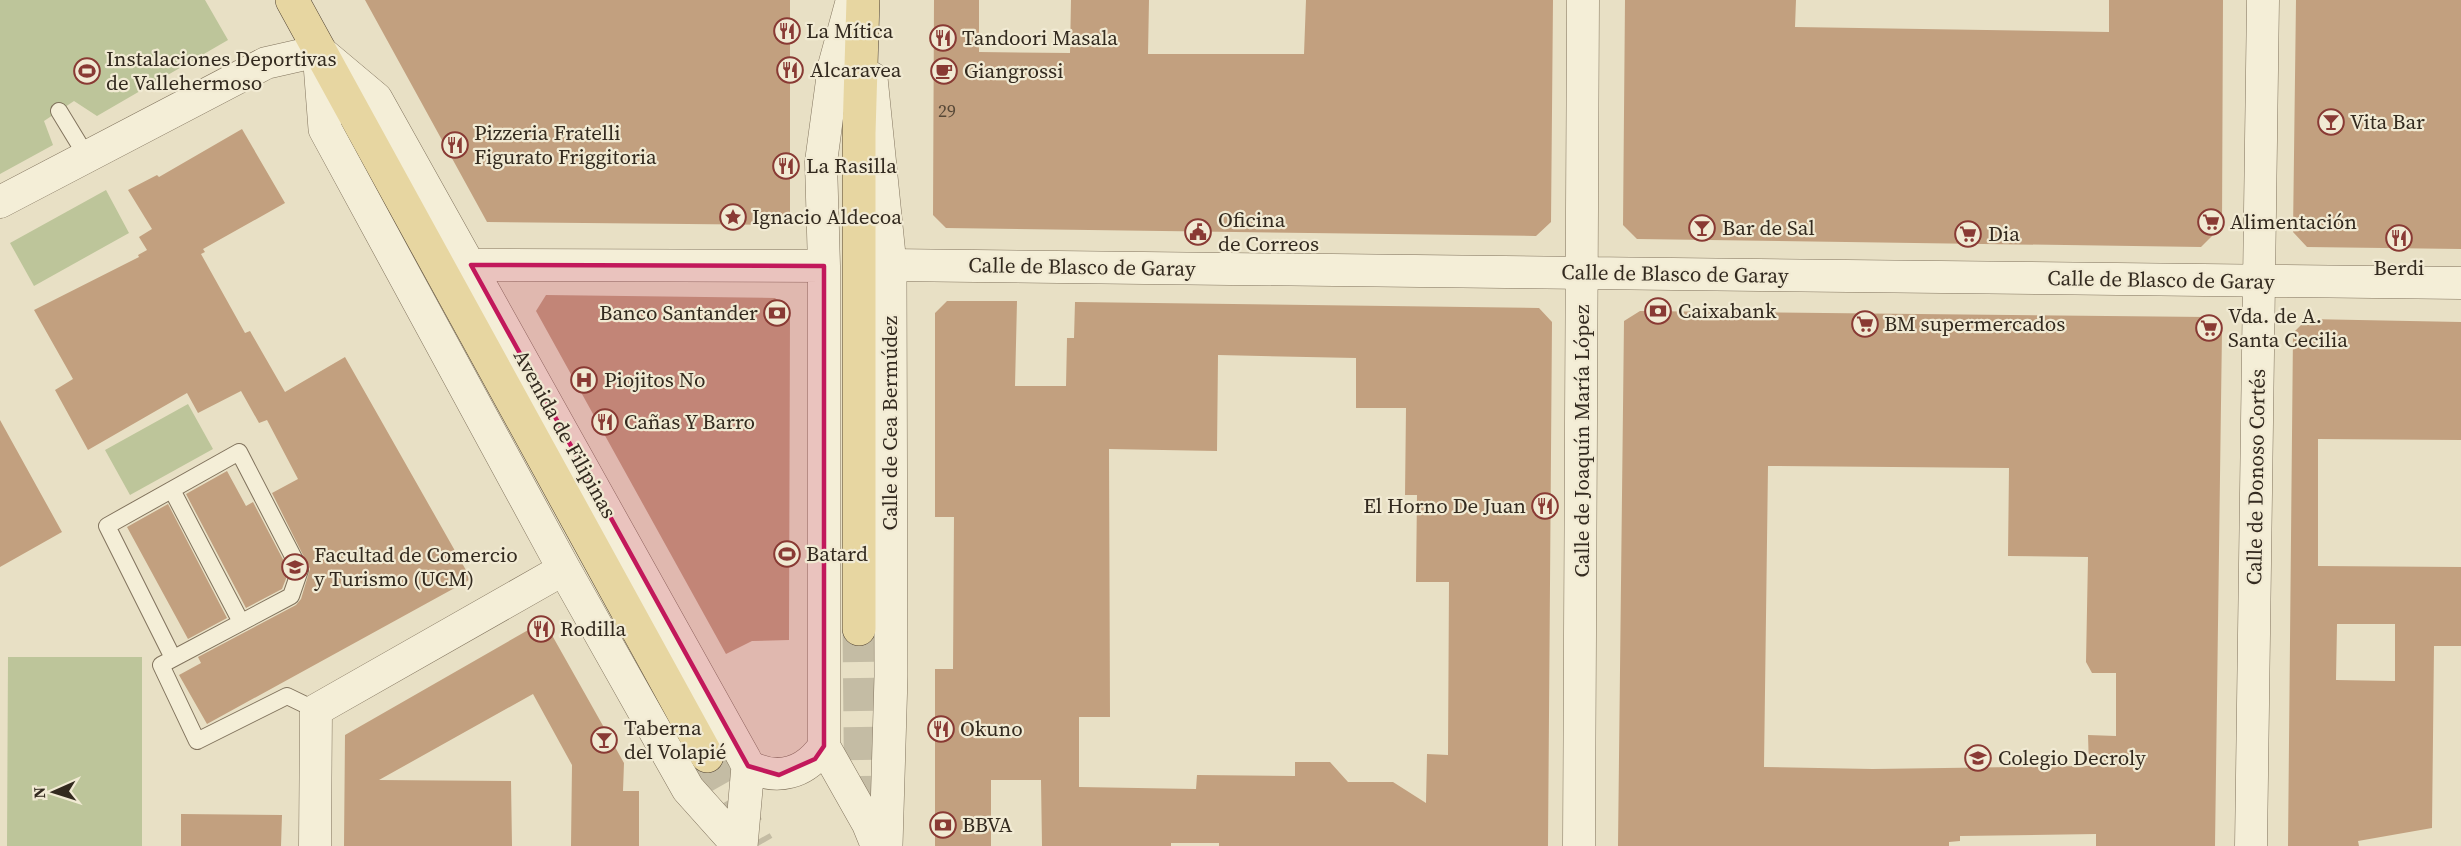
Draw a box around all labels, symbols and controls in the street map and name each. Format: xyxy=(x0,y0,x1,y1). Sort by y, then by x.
restaurant icon: La Mítica xyxy=(772,16,802,46)
place label: La Mítica xyxy=(806,16,894,45)
restaurant icon: Tandoori Masala xyxy=(928,23,958,53)
place label: Tandoori Masala xyxy=(962,23,1118,52)
place label: Instalaciones Deportivas de Vallehermoso xyxy=(106,44,337,97)
restaurant icon: Alcaravea xyxy=(775,55,805,85)
place label: Alcaravea xyxy=(810,55,902,84)
sports icon: Instalaciones Deportivas de Vallehermoso xyxy=(72,56,102,86)
cafe icon: Giangrossi xyxy=(929,56,959,86)
place label: Giangrossi xyxy=(964,56,1063,85)
house number: 29 xyxy=(938,98,956,123)
bar icon: Vita Bar xyxy=(2316,107,2346,137)
place label: Vita Bar xyxy=(2350,107,2425,136)
place label: Pizzeria Fratelli Figurato Friggitoria xyxy=(474,118,657,171)
restaurant icon: Pizzeria Fratelli Figurato Friggitoria xyxy=(440,130,470,160)
restaurant icon: La Rasilla xyxy=(771,151,801,181)
place label: La Rasilla xyxy=(806,151,897,180)
place icon: Ignacio Aldecoa xyxy=(718,202,748,232)
place label: Ignacio Aldecoa xyxy=(752,202,902,231)
place label: Oficina de Correos xyxy=(1218,205,1319,258)
supermarket icon: Alimentación xyxy=(2196,207,2226,237)
place label: Alimentación xyxy=(2230,207,2357,236)
bar icon: Bar de Sal xyxy=(1687,213,1717,243)
place label: Bar de Sal xyxy=(1722,213,1815,242)
public building icon: Oficina de Correos xyxy=(1183,217,1213,247)
supermarket icon: Dia xyxy=(1953,219,1983,249)
place label: Dia xyxy=(1988,219,2020,248)
restaurant icon: Berdi xyxy=(2384,223,2414,253)
street label: Calle de Blasco de Garay xyxy=(968,250,1196,283)
place label: Berdi xyxy=(2374,253,2424,282)
street label: Calle de Blasco de Garay xyxy=(1561,257,1789,290)
street label: Calle de Blasco de Garay xyxy=(2047,263,2275,296)
bank icon: Caixabank xyxy=(1643,296,1673,326)
place label: Caixabank xyxy=(1678,296,1777,325)
place label: Banco Santander xyxy=(599,298,758,327)
bank icon: Banco Santander xyxy=(762,298,792,328)
place label: Vda. de A. Santa Cecilia xyxy=(2228,301,2348,354)
street label: Calle de Joaquín María López xyxy=(1567,304,1596,578)
supermarket icon: BM supermercados xyxy=(1850,309,1880,339)
place label: BM supermercados xyxy=(1884,309,2065,338)
supermarket icon: Vda. de A. Santa Cecilia xyxy=(2194,313,2224,343)
street label: Calle de Cea Bermúdez xyxy=(875,315,904,530)
street label: Avenida de Filipinas xyxy=(507,344,624,523)
hospital icon: Piojitos No xyxy=(569,365,599,395)
place label: Piojitos No xyxy=(604,365,706,394)
street label: Calle de Donoso Cortés xyxy=(2239,368,2272,585)
restaurant icon: Cañas Y Barro xyxy=(590,407,620,437)
place label: Cañas Y Barro xyxy=(624,407,755,436)
place label: El Horno De Juan xyxy=(1363,491,1526,520)
restaurant icon: El Horno De Juan xyxy=(1530,491,1560,521)
sports icon: Batard xyxy=(772,539,802,569)
place label: Batard xyxy=(806,539,868,568)
place label: Facultad de Comercio y Turismo (UCM) xyxy=(314,540,518,593)
school or university icon: Facultad de Comercio y Turismo (UCM) xyxy=(280,552,310,582)
restaurant icon: Rodilla xyxy=(526,614,556,644)
place label: Rodilla xyxy=(560,614,626,643)
place label: Taberna del Volapié xyxy=(624,713,726,766)
restaurant icon: Okuno xyxy=(926,714,956,744)
place label: Okuno xyxy=(960,714,1023,743)
bar icon: Taberna del Volapié xyxy=(589,725,619,755)
school or university icon: Colegio Decroly xyxy=(1963,743,1993,773)
place label: Colegio Decroly xyxy=(1998,743,2146,772)
north arrow xyxy=(24,762,84,822)
text: N xyxy=(28,786,50,799)
bank icon: BBVA xyxy=(928,810,958,840)
place label: BBVA xyxy=(962,810,1012,839)

